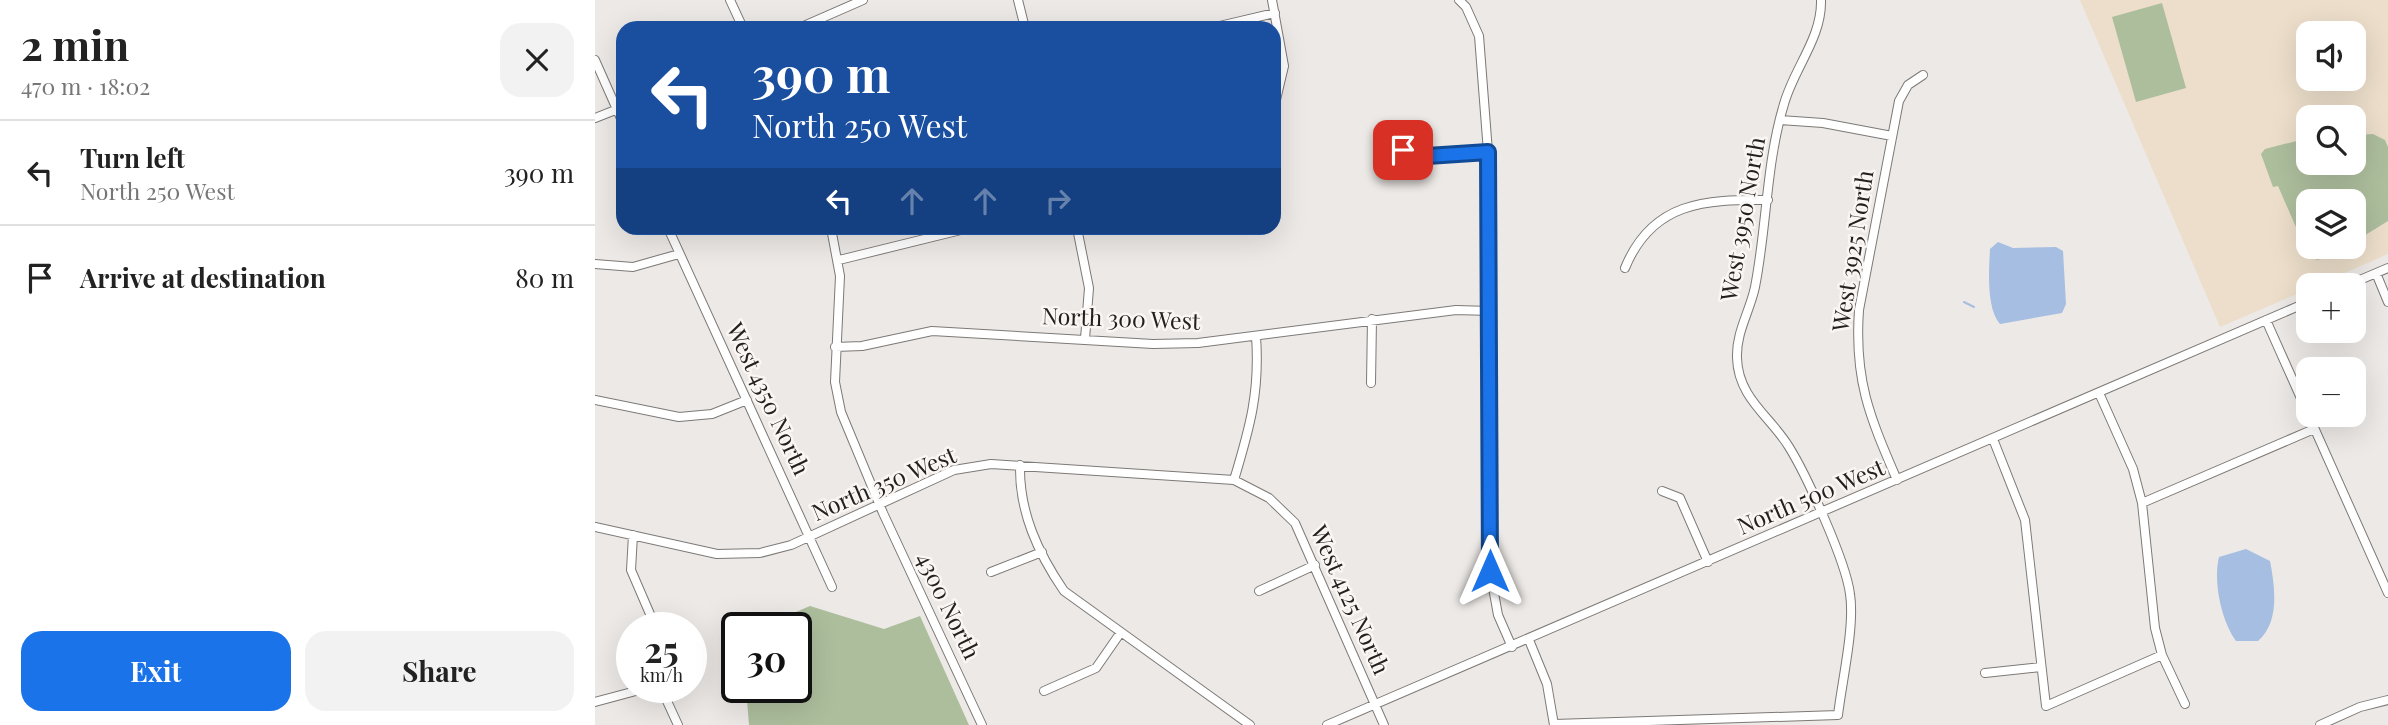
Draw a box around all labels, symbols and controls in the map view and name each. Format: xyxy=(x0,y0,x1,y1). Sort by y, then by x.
text: 2 min xyxy=(21,16,129,72)
map controls xyxy=(2296,21,2366,427)
button: sound xyxy=(2296,21,2366,91)
button: close xyxy=(500,23,574,97)
text: 390 m xyxy=(752,40,890,105)
icon: left xyxy=(637,49,728,140)
text: 470 m · 18:02 xyxy=(21,70,150,101)
text: North 250 West xyxy=(752,103,967,146)
button: search xyxy=(2296,105,2366,175)
pin xyxy=(1373,120,1433,180)
icon: arrive xyxy=(1384,131,1422,169)
street label: West 3950 North xyxy=(1712,134,1771,304)
text: Turn left xyxy=(80,140,185,175)
icon: left xyxy=(21,154,59,192)
text: 390 m xyxy=(504,155,574,190)
street label: West 3925 North xyxy=(1823,167,1880,335)
text: North 250 West xyxy=(80,175,235,206)
icon: left xyxy=(820,182,858,220)
icon: ahead xyxy=(893,182,931,220)
icon: ahead xyxy=(966,182,1004,220)
icon: right xyxy=(1039,182,1077,220)
button: layers xyxy=(2296,189,2366,259)
icon: arrive xyxy=(21,259,59,297)
text: Arrive at destination xyxy=(80,260,326,295)
text: 80 m xyxy=(515,260,574,295)
button: + xyxy=(2296,273,2366,343)
street label: North 300 West xyxy=(1041,299,1202,336)
street label: West 4350 North xyxy=(720,316,818,480)
button: − xyxy=(2296,357,2366,427)
street label: North 350 West xyxy=(806,438,961,527)
street label: North 500 West xyxy=(1732,450,1890,541)
street label: West 4125 North xyxy=(1304,519,1398,679)
position arrow xyxy=(1453,534,1527,608)
street label: 4300 North xyxy=(910,547,989,664)
speed limit sign: 30 xyxy=(721,612,812,703)
text: 25 xyxy=(644,625,679,672)
button: Exit xyxy=(21,631,291,711)
button: Share xyxy=(305,631,574,711)
text: km/h xyxy=(640,663,683,687)

